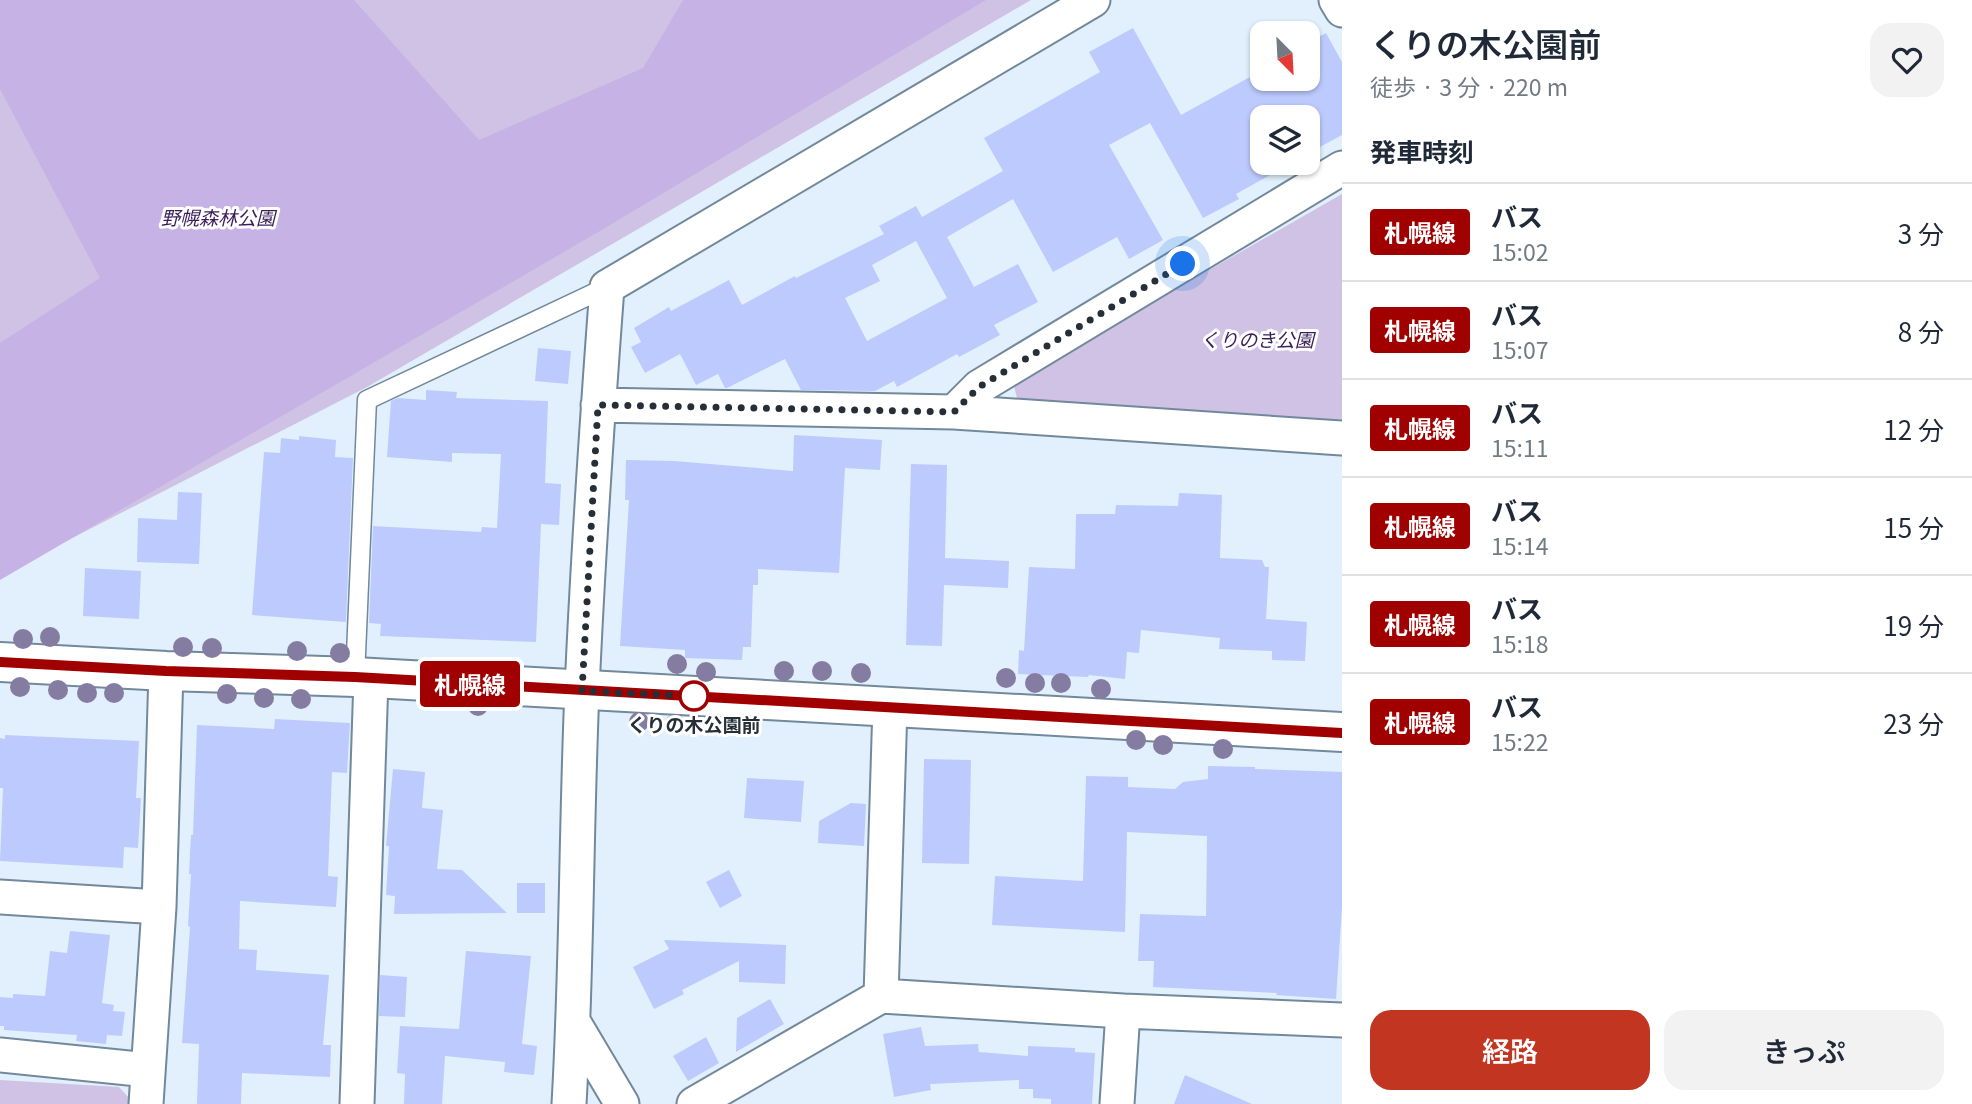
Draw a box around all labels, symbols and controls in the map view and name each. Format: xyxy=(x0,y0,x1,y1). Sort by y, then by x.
text: くりの木公園前 xyxy=(1370,19,1601,67)
north arrow xyxy=(1250,21,1320,91)
map controls xyxy=(1250,21,1320,175)
button: heart xyxy=(1870,23,1944,97)
text: 徒歩 · 3 分 · 220 m xyxy=(1370,69,1568,103)
button: layers xyxy=(1250,105,1320,175)
text: 発車時刻 xyxy=(1370,132,1474,169)
text: バス xyxy=(1491,197,1543,234)
park label: 野幌森林公園 xyxy=(161,203,278,230)
text: 札幌線 xyxy=(1384,214,1456,249)
text: 3 分 xyxy=(1898,214,1944,251)
text: 15:02 xyxy=(1491,234,1548,268)
your location xyxy=(1165,246,1200,281)
text: バス xyxy=(1491,295,1543,332)
text: 札幌線 xyxy=(1384,312,1456,347)
text: 8 分 xyxy=(1898,312,1944,349)
park label: くりのき公園 xyxy=(1200,325,1317,352)
text: 15:07 xyxy=(1491,332,1548,366)
text: バス xyxy=(1491,393,1543,430)
text: 札幌線 xyxy=(1384,410,1456,445)
text: 12 分 xyxy=(1883,410,1944,447)
text: 15:11 xyxy=(1491,430,1548,464)
text: バス xyxy=(1491,491,1543,528)
text: 札幌線 xyxy=(1384,508,1456,543)
text: 15 分 xyxy=(1883,508,1944,545)
text: 15:14 xyxy=(1491,528,1548,562)
text: バス xyxy=(1491,589,1543,626)
text: 札幌線 xyxy=(1384,606,1456,641)
text: 19 分 xyxy=(1883,606,1944,643)
text: 15:18 xyxy=(1491,626,1548,660)
line badge: 札幌線 xyxy=(430,661,510,707)
text: 札幌線 xyxy=(434,666,506,701)
marker: くりの木公園前 xyxy=(679,681,709,711)
text: バス xyxy=(1491,687,1543,724)
text: 札幌線 xyxy=(1384,704,1456,739)
text: 23 分 xyxy=(1883,704,1944,741)
place label: くりの木公園前 xyxy=(627,710,761,737)
text: 15:22 xyxy=(1491,724,1548,758)
button: 経路 xyxy=(1370,1010,1650,1090)
button: きっぷ xyxy=(1664,1010,1944,1090)

